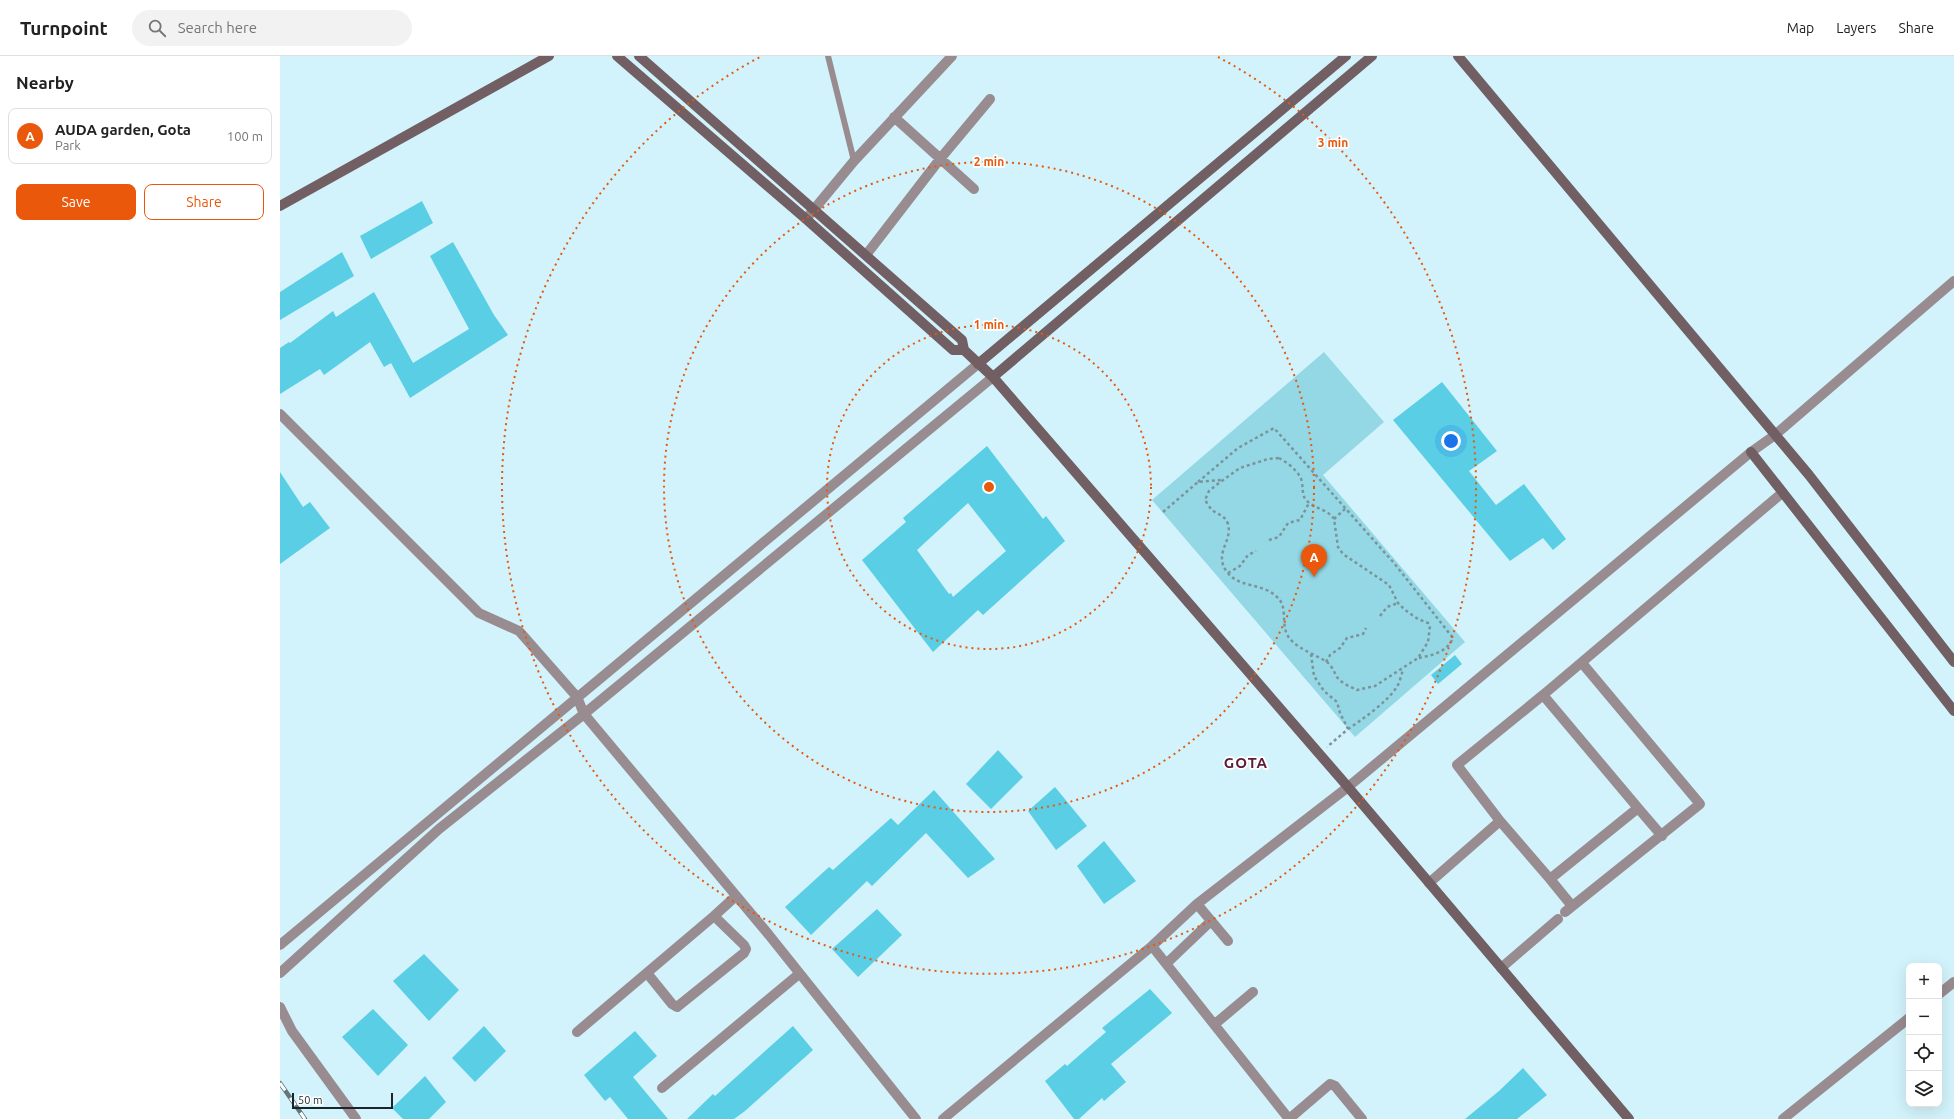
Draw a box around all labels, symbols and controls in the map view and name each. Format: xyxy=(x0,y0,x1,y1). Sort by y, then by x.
search box xyxy=(132,10,412,46)
text: Turnpoint xyxy=(20,17,108,39)
icon: search xyxy=(146,17,168,39)
text: Search here xyxy=(178,19,257,36)
text: Map xyxy=(1787,20,1814,36)
text: Layers xyxy=(1836,20,1876,36)
text: Share xyxy=(1898,20,1934,36)
text: Nearby xyxy=(16,73,74,92)
text: AUDA garden, Gota xyxy=(55,121,191,138)
text: A xyxy=(25,129,35,143)
text: 100 m xyxy=(227,129,263,143)
text: 3 min xyxy=(1318,136,1348,149)
text: Park xyxy=(55,138,81,152)
text: 2 min xyxy=(974,155,1004,168)
button: Save xyxy=(16,184,136,220)
button: Share xyxy=(144,184,264,220)
text: 1 min xyxy=(974,318,1004,331)
your location xyxy=(1441,431,1461,451)
centre of rings xyxy=(982,480,996,494)
pin: A xyxy=(1301,544,1327,577)
district label: GOTA xyxy=(1224,754,1268,771)
map controls xyxy=(1906,963,1942,1107)
button: + xyxy=(1906,963,1942,999)
button: − xyxy=(1906,999,1942,1035)
button: locate xyxy=(1906,1035,1942,1071)
button: layers xyxy=(1906,1071,1942,1107)
scale bar xyxy=(292,1091,393,1110)
text: 50 m xyxy=(298,1094,322,1106)

